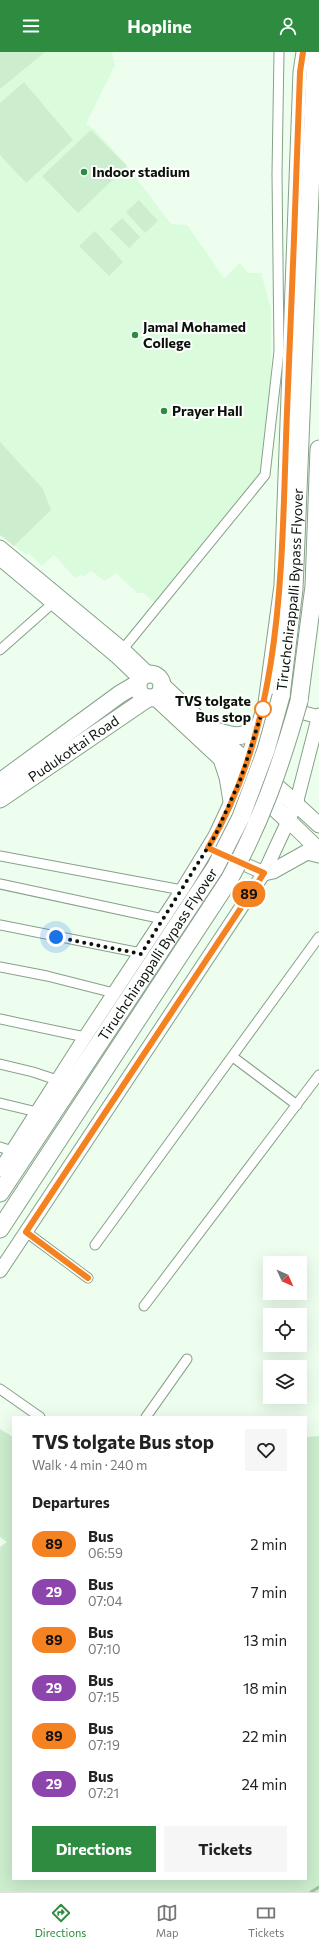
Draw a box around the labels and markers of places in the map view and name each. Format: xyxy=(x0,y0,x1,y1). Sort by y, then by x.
place label: Indoor stadium xyxy=(92,163,190,180)
marker: Indoor stadium xyxy=(79,167,89,177)
place label: Jamal Mohamed College xyxy=(143,318,246,351)
marker: Jamal Mohamed College xyxy=(130,330,140,340)
place label: Prayer Hall xyxy=(172,402,243,419)
marker: Prayer Hall xyxy=(159,406,169,416)
place label: TVS tolgate Bus stop xyxy=(175,692,251,725)
marker: TVS tolgate Bus stop xyxy=(254,700,272,718)

